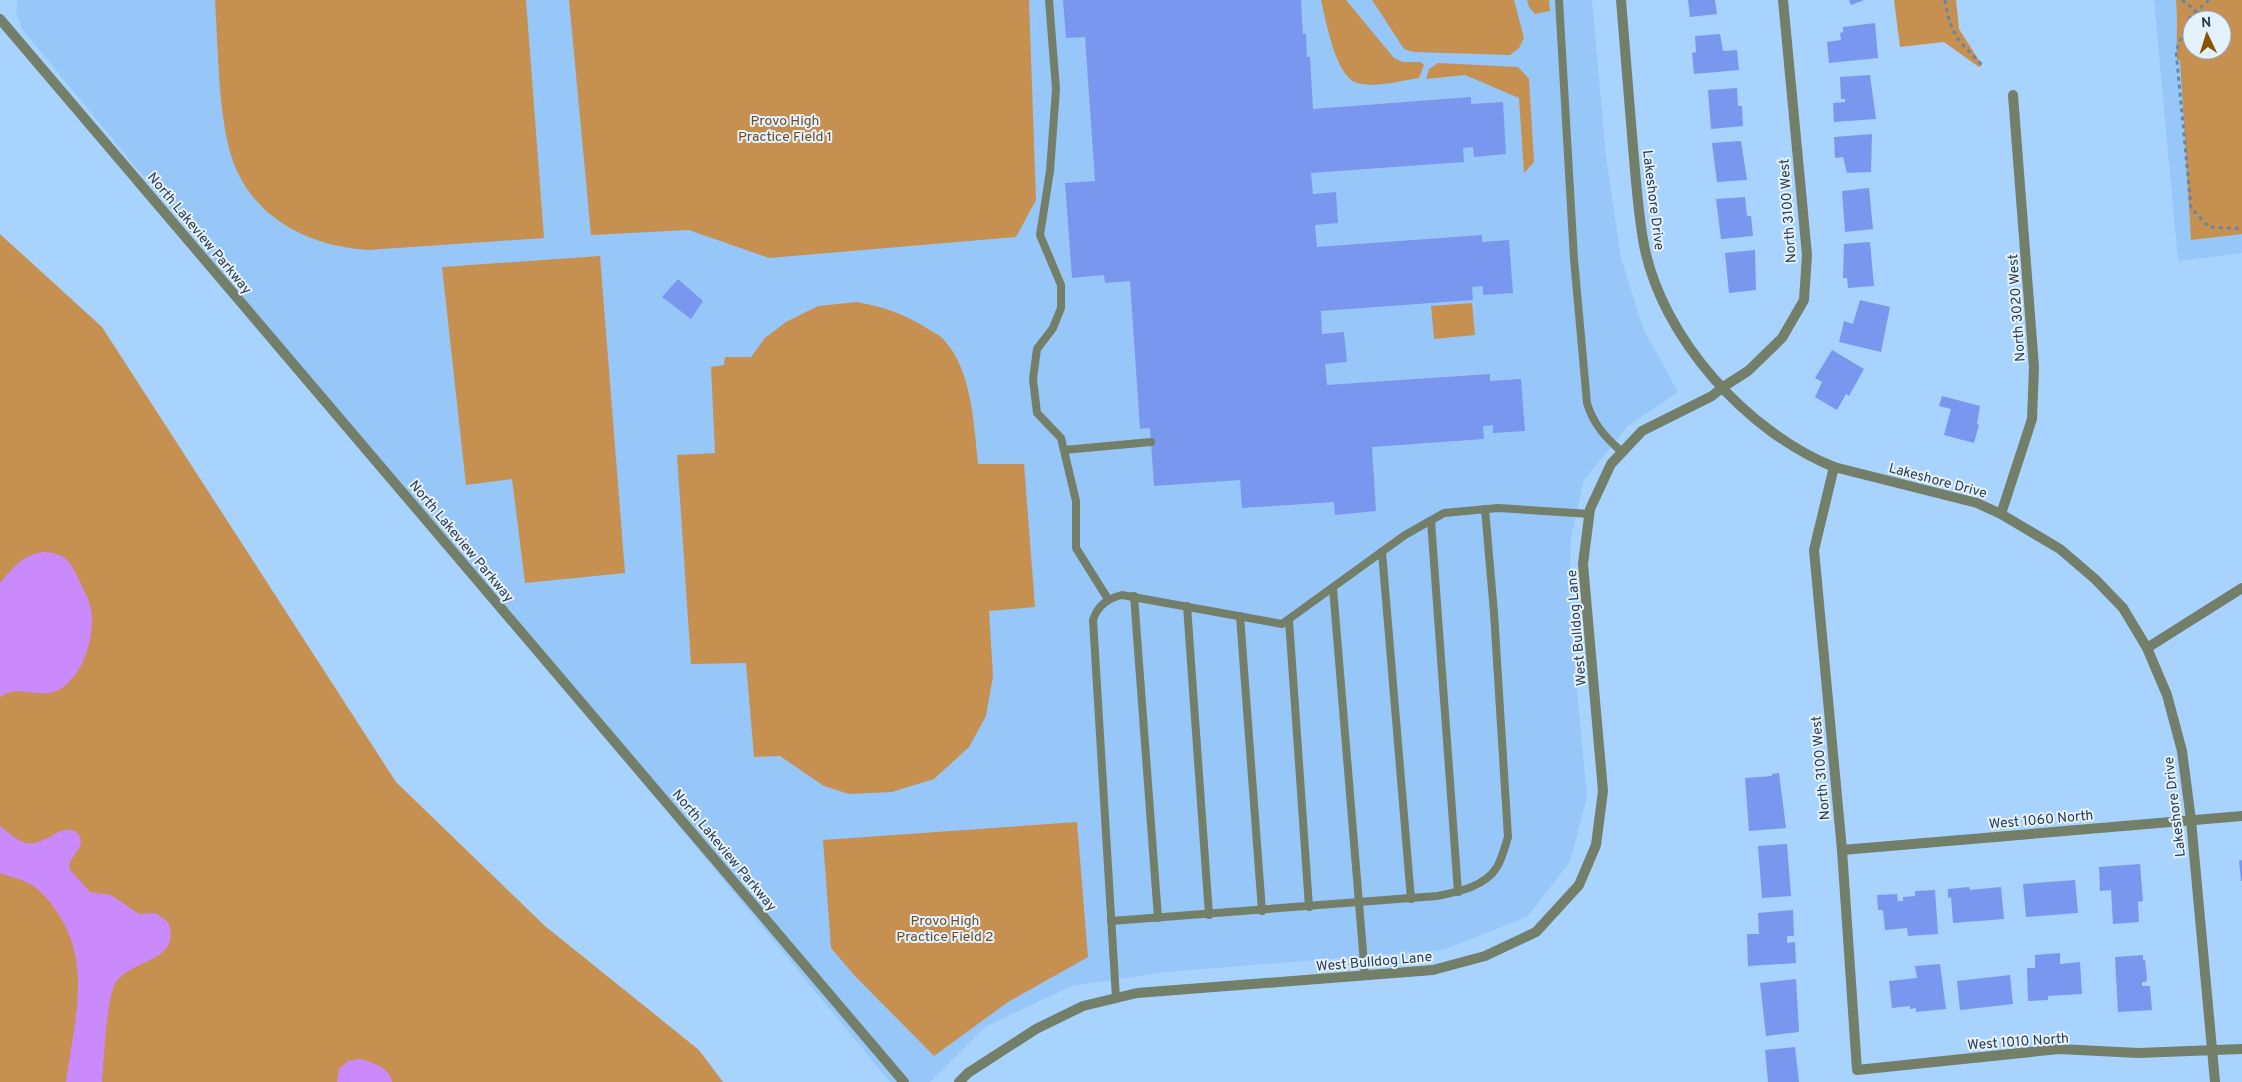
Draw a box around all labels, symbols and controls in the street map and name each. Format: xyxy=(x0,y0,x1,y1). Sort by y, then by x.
north arrow xyxy=(2182,10,2232,60)
text: N xyxy=(2201,15,2212,32)
park label: Provo High Practice Field 1 xyxy=(738,113,832,146)
street label: Lakeshore Drive xyxy=(1638,149,1667,251)
street label: North 3100 West xyxy=(1776,158,1801,264)
street label: North Lakeview Parkway xyxy=(143,170,255,298)
street label: North 3020 West xyxy=(2005,253,2030,362)
street label: Lakeshore Drive xyxy=(1887,460,1989,503)
street label: North Lakeview Parkway xyxy=(405,478,517,606)
street label: West Bulldog Lane xyxy=(1564,569,1591,687)
street label: North 3100 West xyxy=(1808,715,1835,821)
street label: Lakeshore Drive xyxy=(2161,756,2190,858)
street label: North Lakeview Parkway xyxy=(668,787,780,915)
street label: West 1060 North xyxy=(1988,807,2094,834)
park label: Provo High Practice Field 2 xyxy=(896,913,994,946)
street label: West Bulldog Lane xyxy=(1315,949,1433,976)
street label: West 1010 North xyxy=(1967,1030,2069,1055)

